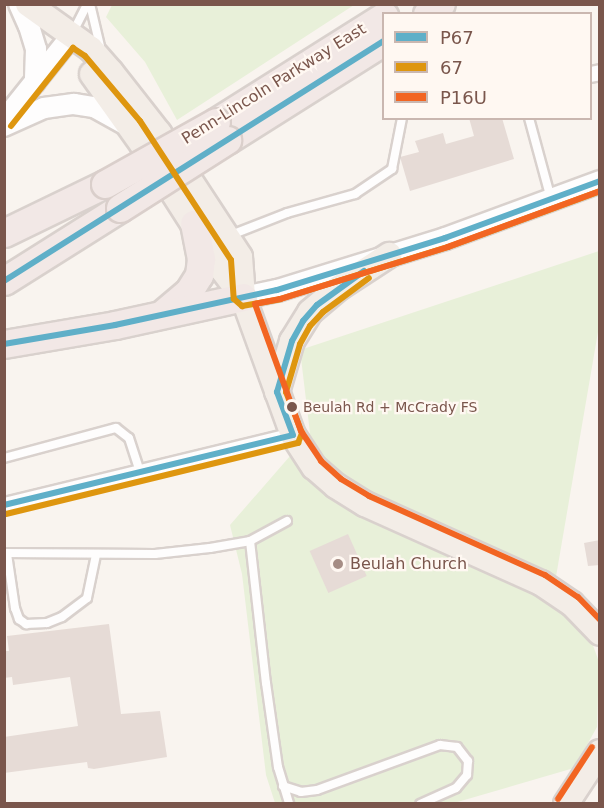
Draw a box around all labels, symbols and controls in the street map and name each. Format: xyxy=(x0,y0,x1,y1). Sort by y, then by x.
legend xyxy=(382,12,592,120)
street label: Penn-Lincoln Parkway East xyxy=(178,19,370,149)
text: P67 xyxy=(440,27,474,48)
text: 67 xyxy=(440,57,463,78)
text: P16U xyxy=(440,87,487,108)
place label: Beulah Rd + McCrady FS xyxy=(303,399,477,415)
marker: Beulah Rd + McCrady FS xyxy=(286,401,298,413)
place label: Beulah Church xyxy=(350,554,467,574)
marker: Beulah Church xyxy=(331,557,345,571)

